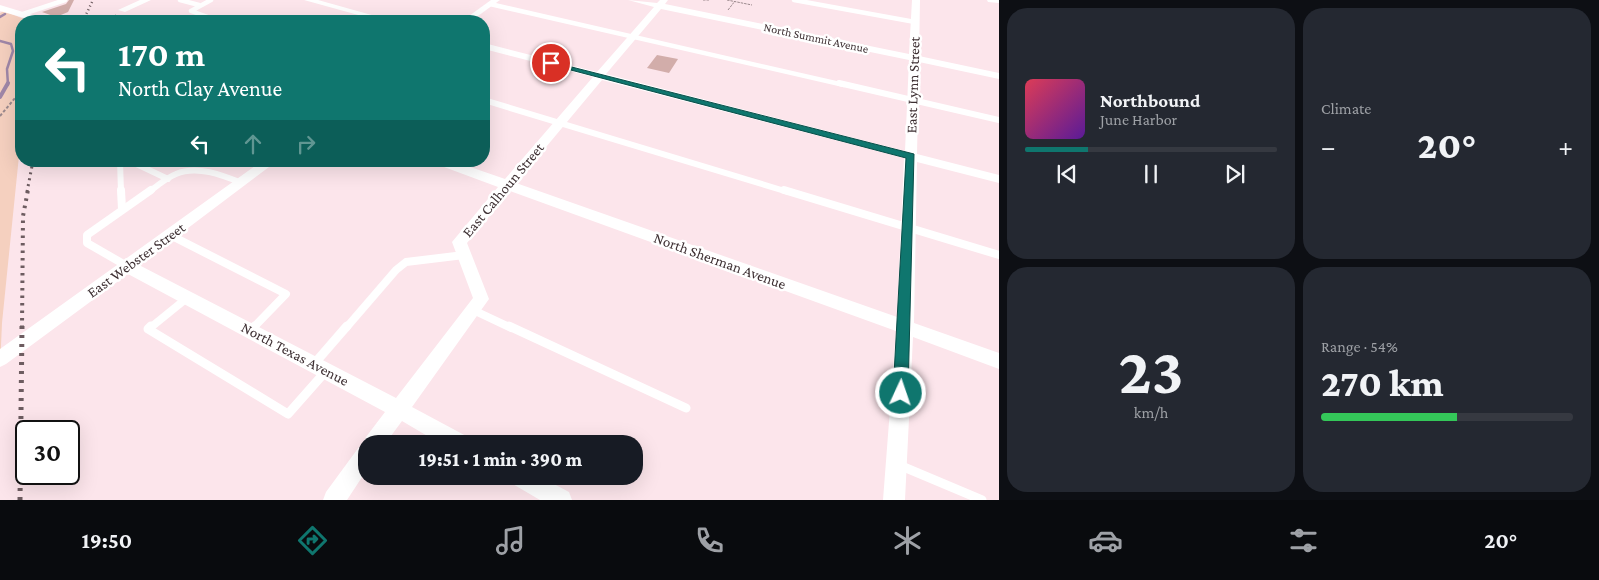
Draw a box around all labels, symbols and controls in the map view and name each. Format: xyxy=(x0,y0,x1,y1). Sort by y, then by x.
street label: North Summit Avenue xyxy=(762,20,870,56)
icon: left xyxy=(35,35,100,100)
text: 170 m xyxy=(118,35,205,74)
street label: East Lynn Street xyxy=(903,35,924,134)
pin xyxy=(530,42,572,84)
icon: arrive xyxy=(537,49,565,77)
text: North Clay Avenue xyxy=(118,76,282,101)
text: Northbound xyxy=(1100,90,1200,111)
text: Climate xyxy=(1321,100,1371,117)
text: June Harbor xyxy=(1100,111,1177,128)
text: 20° xyxy=(1418,124,1476,166)
icon: left xyxy=(186,130,214,158)
icon: ahead xyxy=(239,130,267,158)
icon: right xyxy=(292,130,320,158)
text: − xyxy=(1321,131,1336,162)
text: + xyxy=(1558,131,1573,162)
street label: East Calhoun Street xyxy=(459,139,548,240)
icon: previous xyxy=(1053,160,1081,188)
icon: pause xyxy=(1137,160,1165,188)
icon: next xyxy=(1221,160,1249,188)
street label: East Webster Street xyxy=(84,219,189,301)
street label: North Sherman Avenue xyxy=(652,230,789,292)
street label: North Texas Avenue xyxy=(239,319,352,389)
text: 23 xyxy=(1119,335,1183,407)
text: Range · 54% xyxy=(1321,338,1398,355)
text: 270 km xyxy=(1321,362,1444,404)
position arrow xyxy=(874,366,926,418)
text: km/h xyxy=(1134,404,1168,421)
speed limit sign: 30 xyxy=(15,420,80,485)
text: 19:51 · 1 min · 390 m xyxy=(419,449,582,470)
icon: directions xyxy=(295,523,330,558)
icon: music xyxy=(493,523,528,558)
icon: phone xyxy=(692,523,727,558)
icon: climate xyxy=(890,523,925,558)
icon: car xyxy=(1088,523,1123,558)
icon: filters xyxy=(1286,523,1321,558)
text: 19:50 xyxy=(82,528,132,553)
text: 20° xyxy=(1484,528,1517,553)

